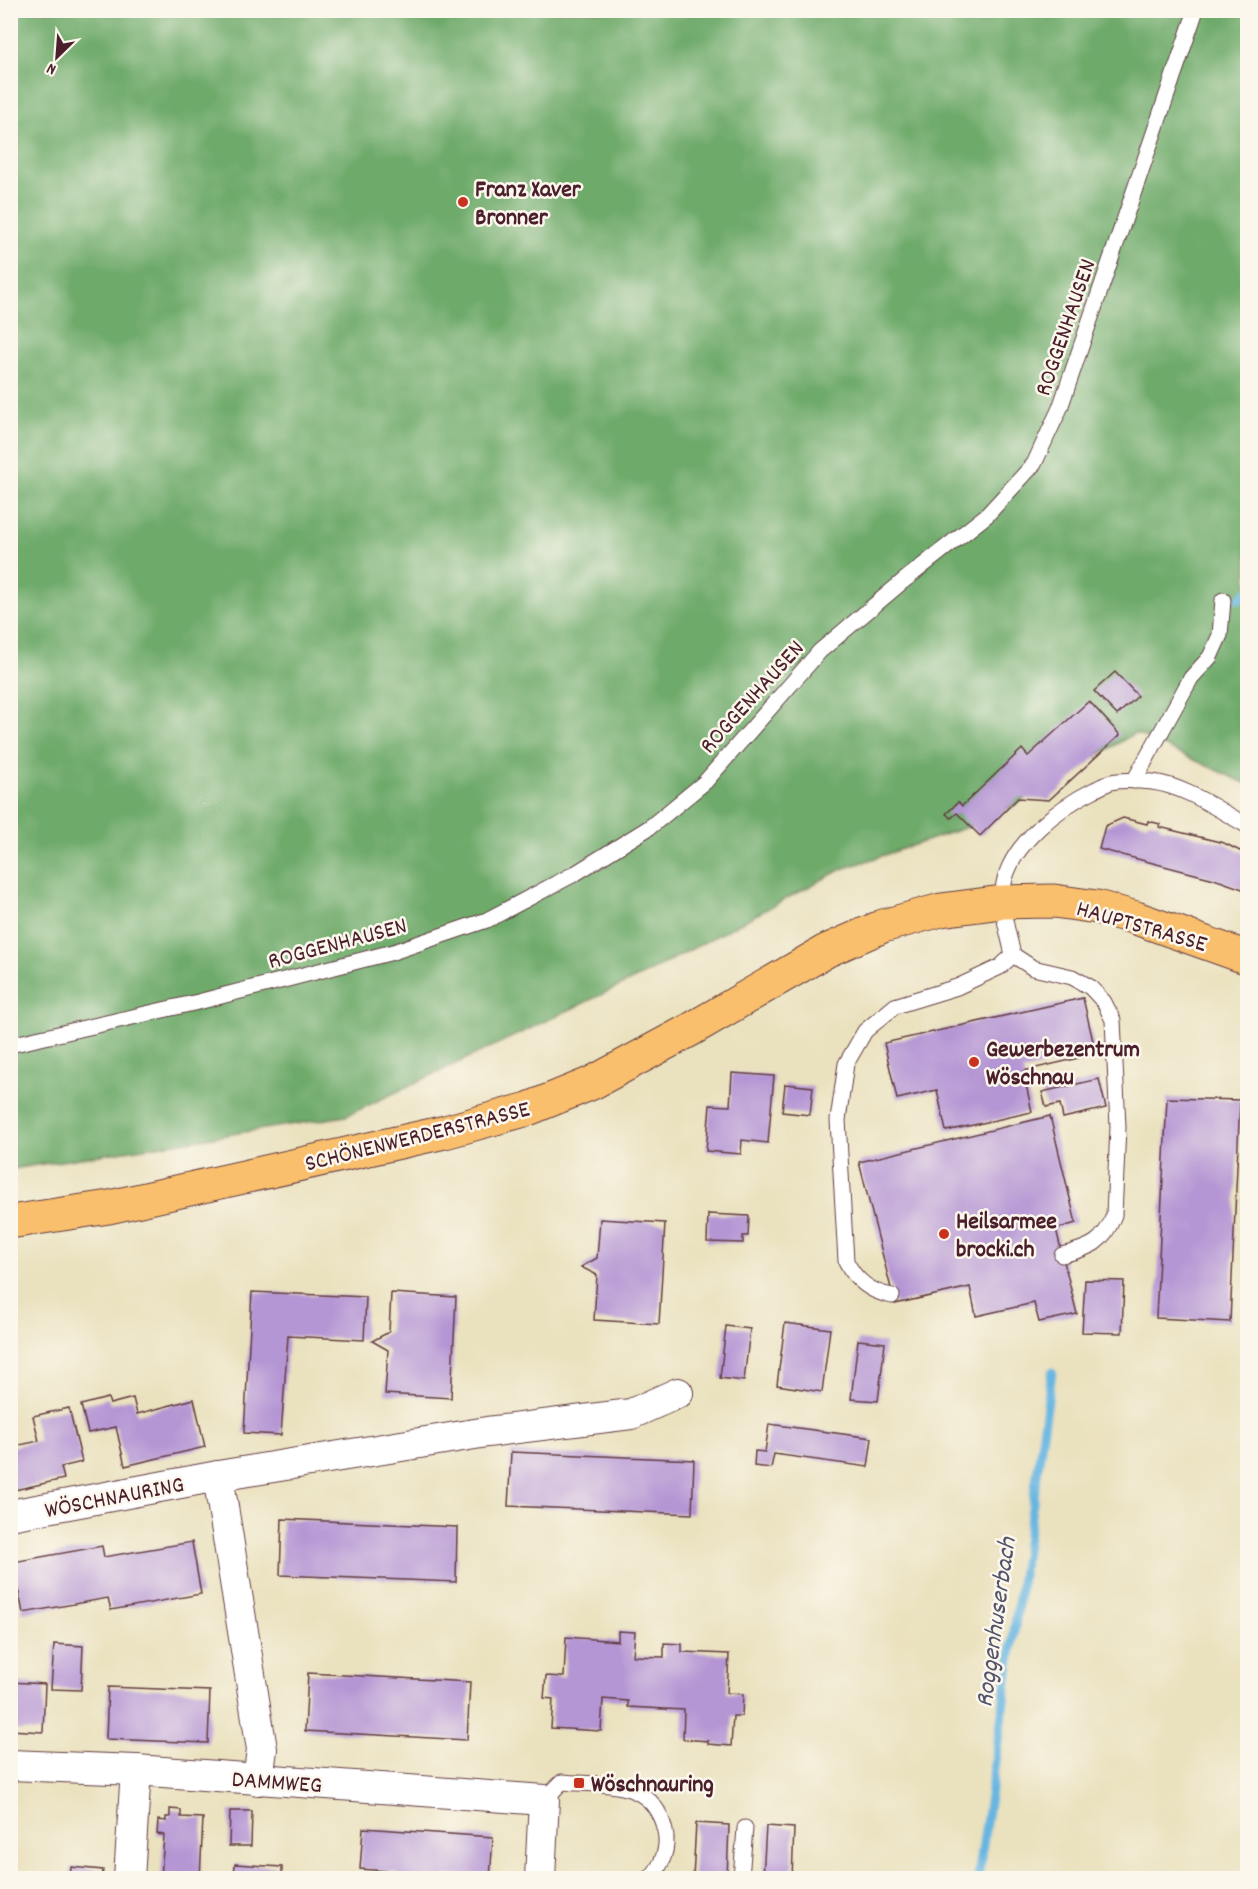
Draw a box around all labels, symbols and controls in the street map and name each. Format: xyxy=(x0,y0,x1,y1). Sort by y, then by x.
north arrow xyxy=(27,27,87,87)
text: N xyxy=(43,56,60,80)
place label: Franz Xaver Bronner xyxy=(475,174,582,236)
marker: Franz Xaver Bronner xyxy=(456,195,470,209)
street label: ROGGENHAUSEN xyxy=(1028,255,1106,401)
street label: ROGGENHAUSEN xyxy=(693,634,814,762)
street label: HAUPTSTRASSE xyxy=(1072,893,1211,963)
street label: ROGGENHAUSEN xyxy=(264,910,411,980)
place label: Gewerbezentrum Wöschnau xyxy=(986,1034,1140,1096)
marker: Gewerbezentrum Wöschnau xyxy=(967,1055,981,1069)
street label: SCHÖNENWERDERSTRASSE xyxy=(302,1093,534,1182)
place label: Heilsarmee brocki.ch xyxy=(956,1206,1057,1268)
marker: Heilsarmee brocki.ch xyxy=(937,1227,951,1241)
street label: WÖSCHNAURING xyxy=(42,1469,187,1529)
water label: Roggenhuserbach xyxy=(967,1534,1028,1710)
street label: DAMMWEG xyxy=(231,1764,323,1804)
place label: Wöschnauring xyxy=(591,1769,714,1803)
marker: Wöschnauring xyxy=(572,1776,586,1790)

